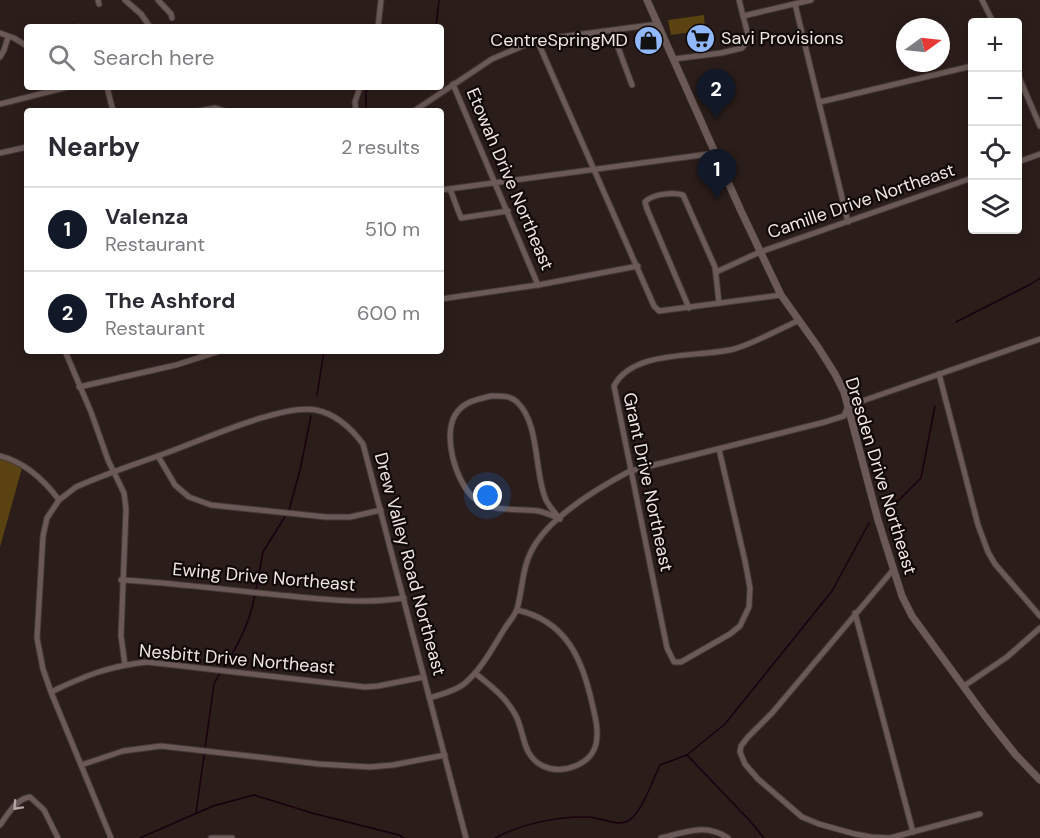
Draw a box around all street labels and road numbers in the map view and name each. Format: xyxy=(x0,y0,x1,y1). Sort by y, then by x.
street label: Etowah Drive Northeast xyxy=(461,84,559,274)
street label: Camille Drive Northeast xyxy=(764,158,958,244)
street label: Dresden Drive Northeast xyxy=(840,375,922,577)
street label: Grant Drive Northeast xyxy=(617,390,679,574)
street label: Drew Valley Road Northeast xyxy=(369,450,451,678)
street label: Ewing Drive Northeast xyxy=(171,557,357,597)
street label: Nesbitt Drive Northeast xyxy=(138,638,336,680)

